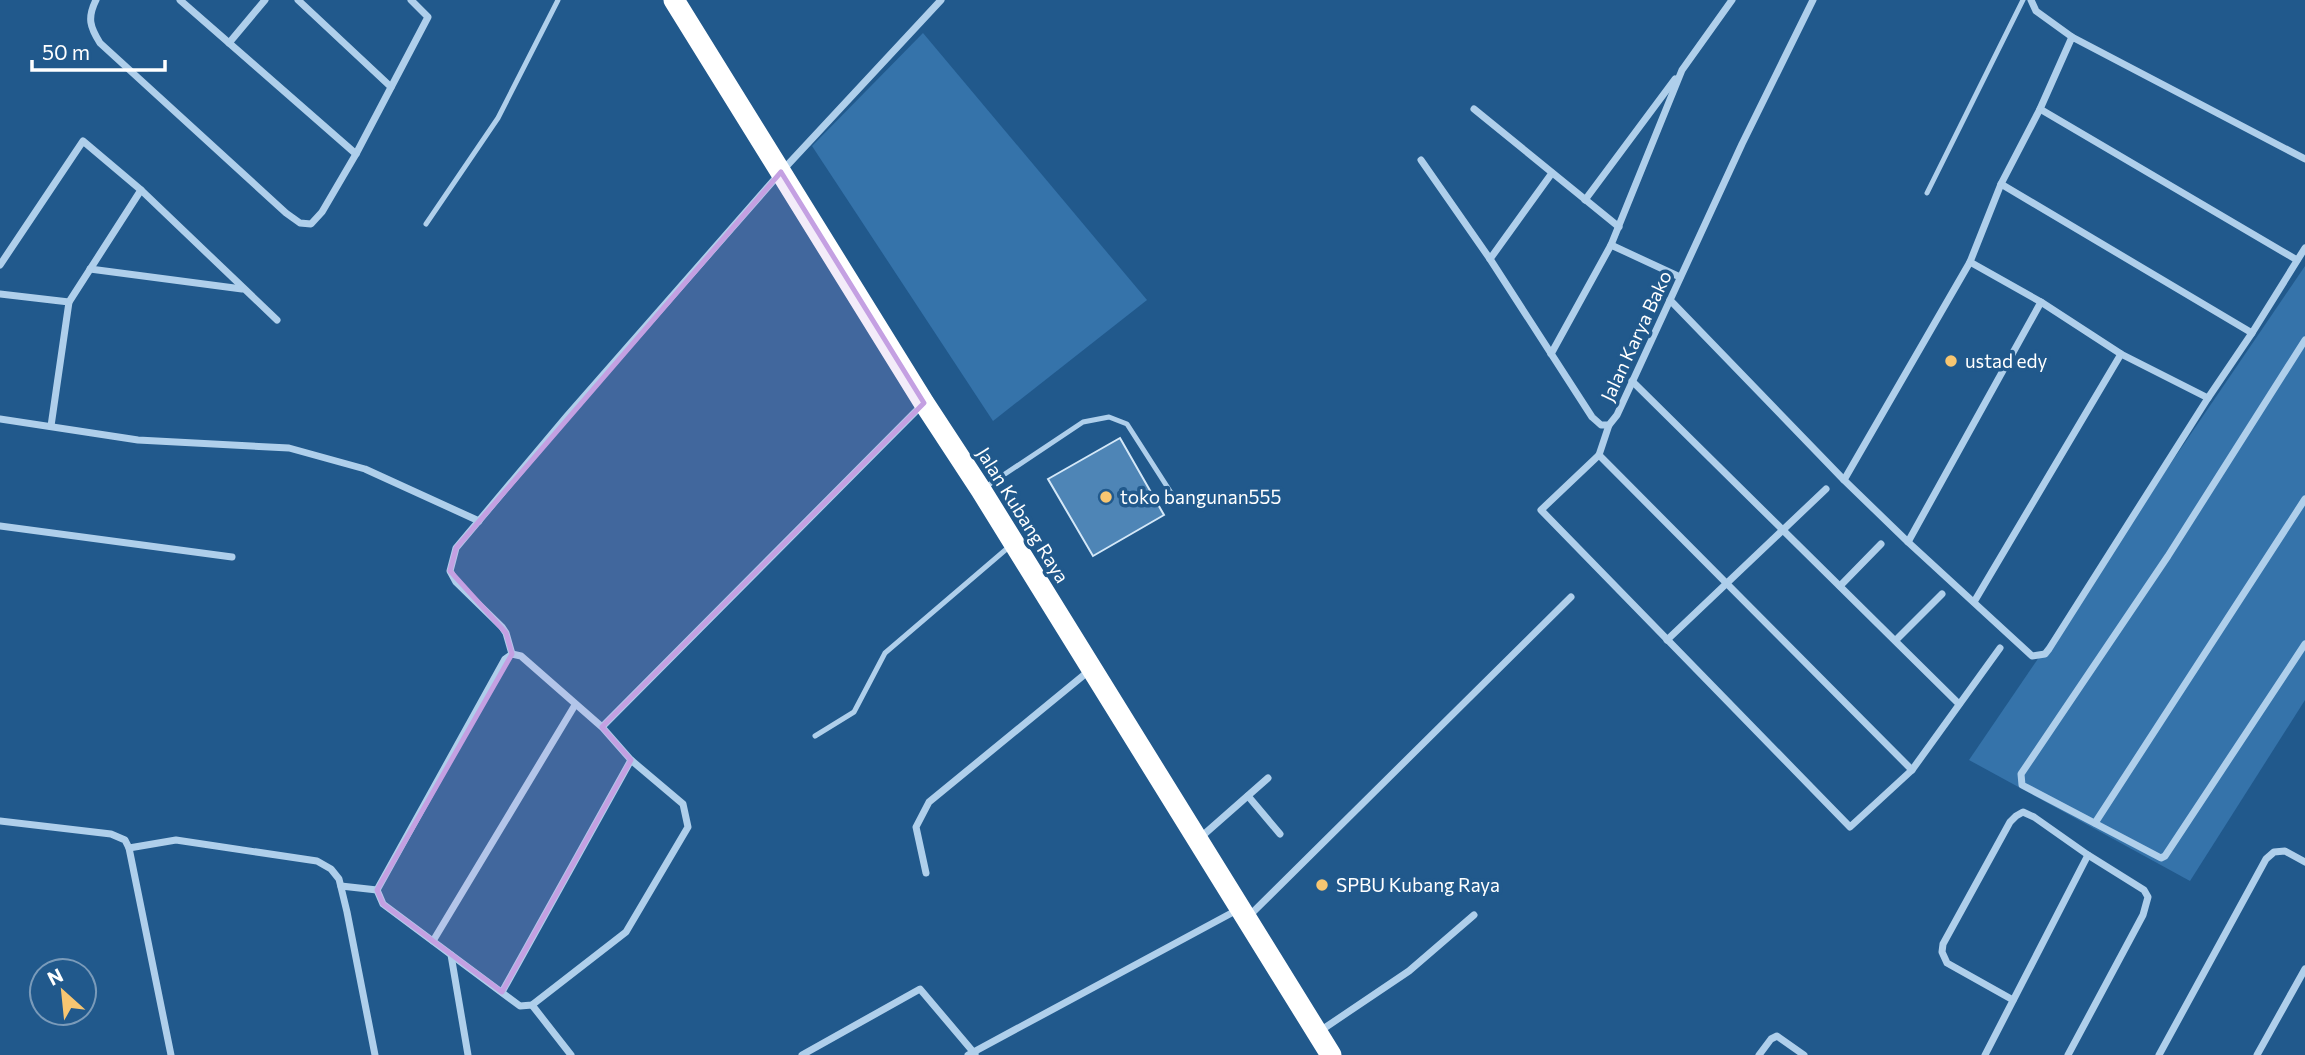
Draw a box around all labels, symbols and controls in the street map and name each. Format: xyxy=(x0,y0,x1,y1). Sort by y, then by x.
scale bar xyxy=(32,28,164,72)
text: 50 m xyxy=(42,39,90,64)
street label: Jalan Karya Bako xyxy=(1595,267,1676,405)
place label: ustad edy xyxy=(1965,349,2048,372)
marker: ustad edy xyxy=(1943,353,1959,369)
street label: Jalan Kubang Raya xyxy=(972,443,1074,587)
place label: toko bangunan555 xyxy=(1120,485,1281,508)
marker: toko bangunan555 xyxy=(1098,489,1114,505)
place label: SPBU Kubang Raya xyxy=(1336,873,1500,896)
marker: SPBU Kubang Raya xyxy=(1314,877,1330,893)
north arrow xyxy=(28,957,98,1027)
text: N xyxy=(43,963,67,990)

